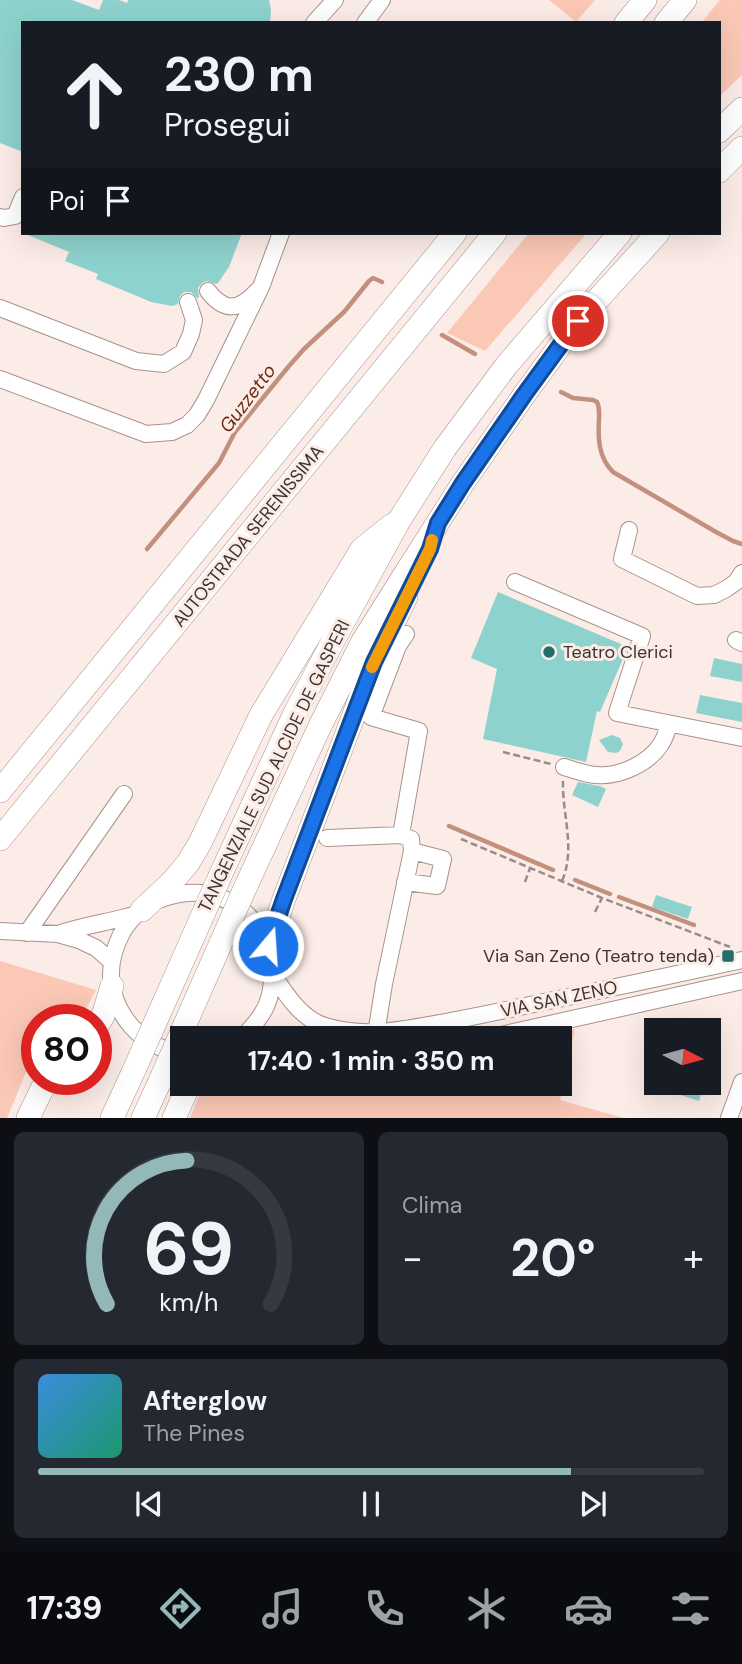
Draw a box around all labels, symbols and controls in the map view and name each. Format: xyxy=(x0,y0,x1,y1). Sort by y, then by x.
text: 230 m xyxy=(164,42,314,106)
icon: ahead xyxy=(49,49,140,140)
text: Prosegui xyxy=(164,104,291,146)
icon: arrive xyxy=(99,182,137,220)
text: Poi xyxy=(49,184,85,218)
pin xyxy=(548,291,608,351)
icon: arrive xyxy=(559,302,597,340)
water label: Guzzetto xyxy=(213,359,281,438)
street label: AUTOSTRADA SERENISSIMA xyxy=(167,440,329,632)
street label: TANGENZIALE SUD ALCIDE DE GASPERI xyxy=(192,616,356,916)
place label: Teatro Clerici xyxy=(563,640,673,664)
marker: Teatro Clerici xyxy=(541,644,557,660)
position arrow xyxy=(231,909,305,983)
place label: Via San Zeno (Teatro tenda) xyxy=(483,944,714,968)
marker: Via San Zeno (Teatro tenda) xyxy=(720,948,736,964)
street label: VIA SAN ZENO xyxy=(498,975,620,1023)
speed limit sign: 80 xyxy=(21,1004,112,1095)
north arrow xyxy=(644,1018,721,1096)
map controls xyxy=(644,1018,721,1095)
text: 17:40 · 1 min · 350 m xyxy=(248,1044,494,1078)
text: Clima xyxy=(402,1190,462,1220)
text: 69 xyxy=(144,1203,234,1298)
text: 20° xyxy=(510,1224,596,1292)
text: − xyxy=(402,1233,423,1283)
text: + xyxy=(683,1233,704,1283)
text: km/h xyxy=(159,1286,219,1319)
text: Afterglow xyxy=(143,1384,267,1418)
text: The Pines xyxy=(143,1418,245,1448)
icon: previous xyxy=(130,1485,168,1523)
icon: pause xyxy=(352,1485,390,1523)
icon: next xyxy=(574,1485,612,1523)
icon: directions xyxy=(156,1584,205,1633)
icon: music xyxy=(258,1584,307,1633)
icon: phone xyxy=(360,1584,409,1633)
icon: climate xyxy=(462,1584,511,1633)
icon: car xyxy=(564,1584,613,1633)
icon: filters xyxy=(666,1584,715,1633)
text: 17:39 xyxy=(27,1587,102,1629)

